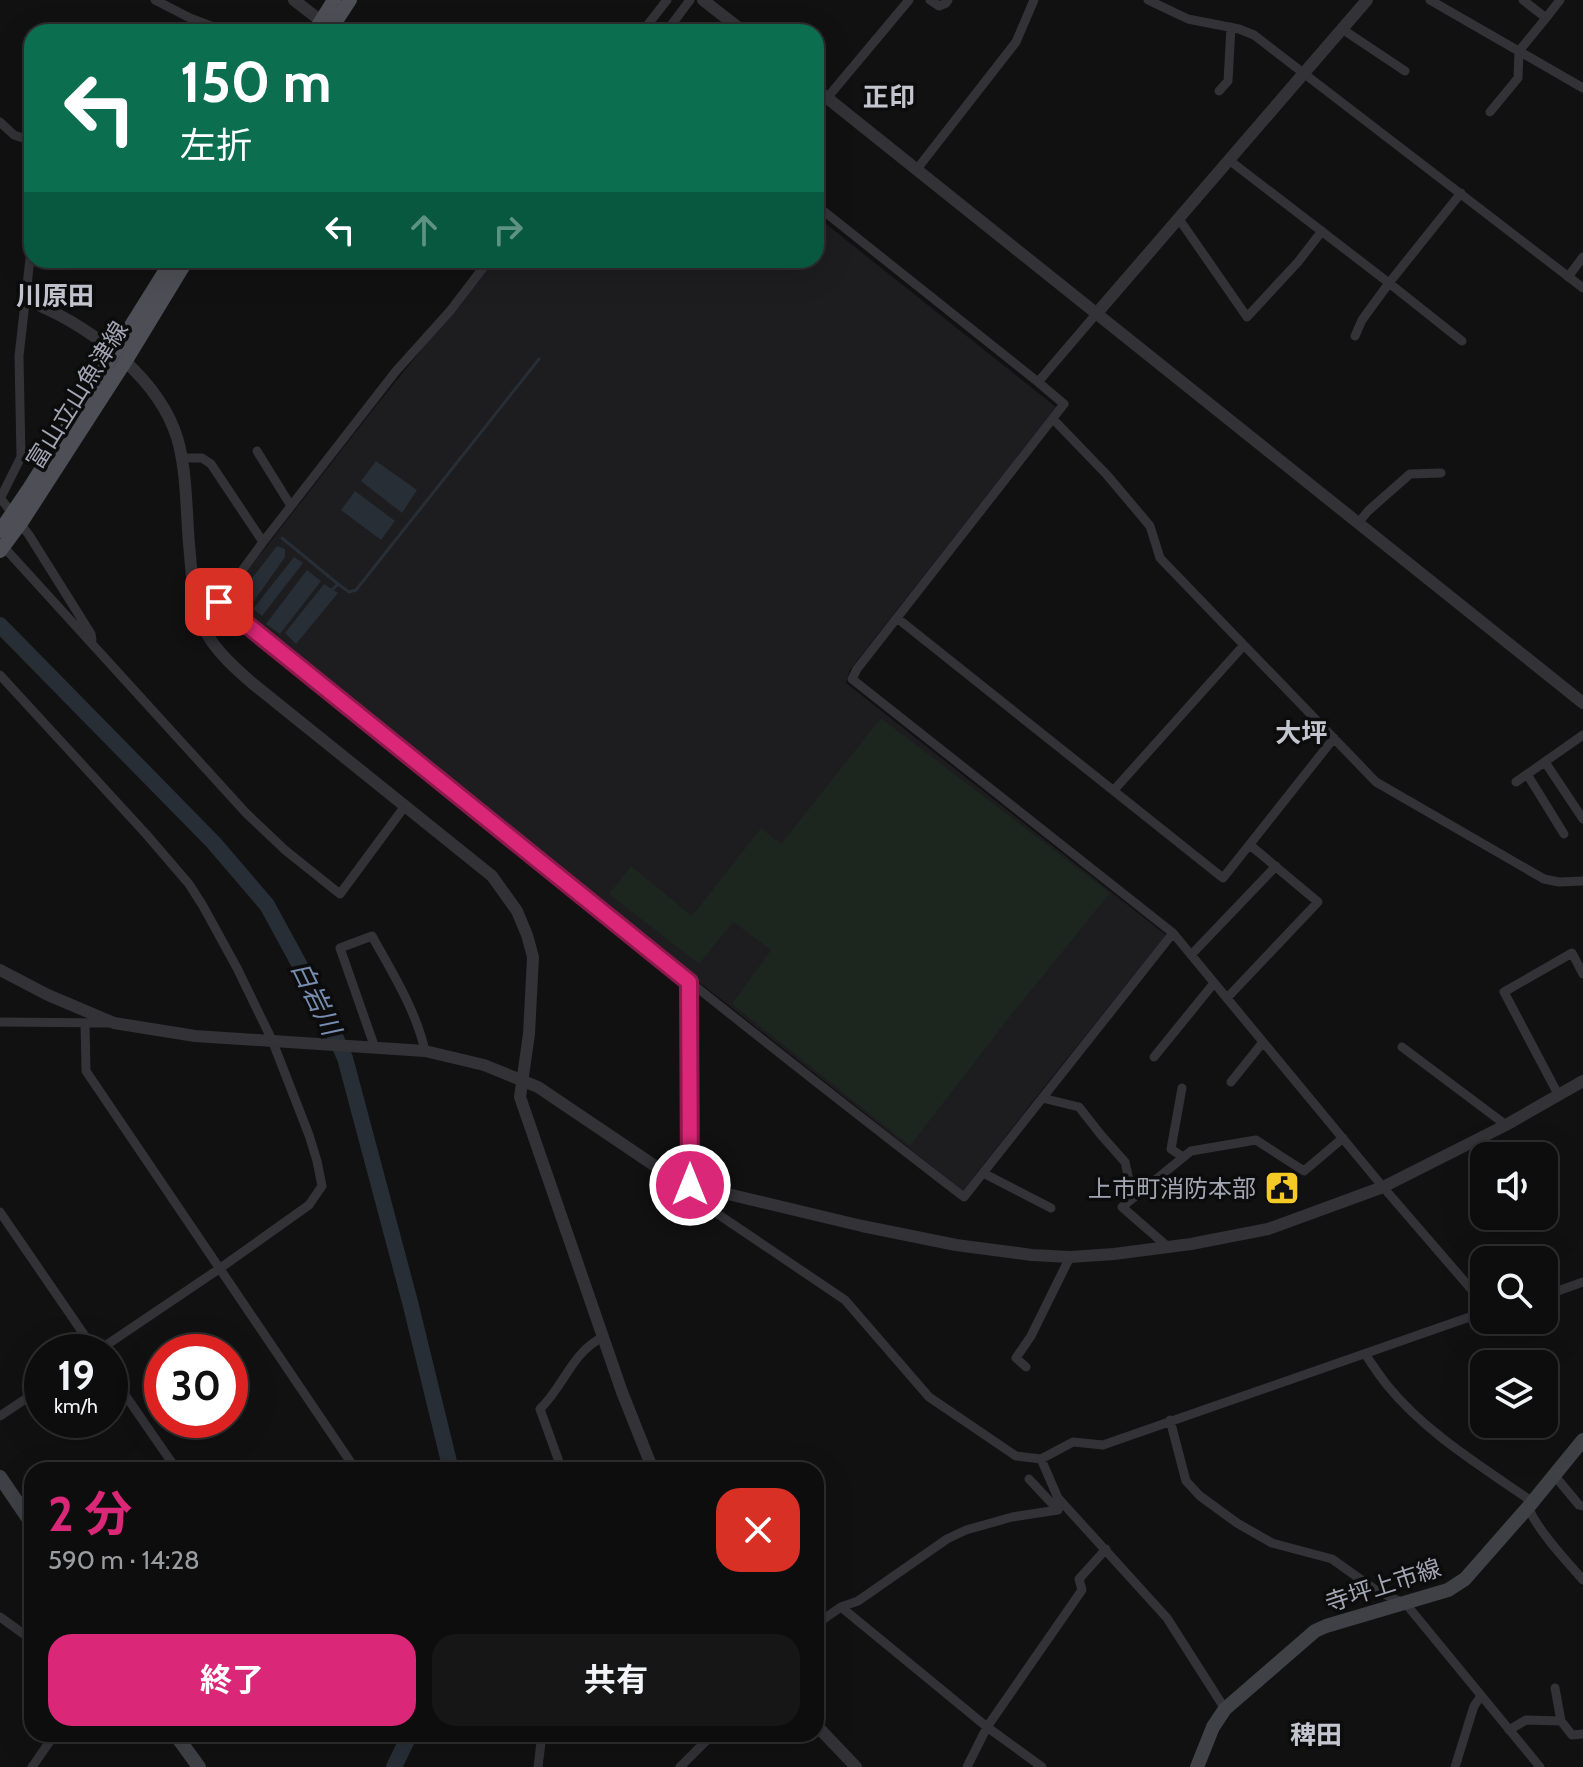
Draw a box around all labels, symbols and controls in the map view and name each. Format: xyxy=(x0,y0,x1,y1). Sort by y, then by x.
text: 150 m xyxy=(180,48,332,116)
icon: left xyxy=(48,56,152,160)
district label: 正印 xyxy=(863,81,915,113)
text: 左折 xyxy=(180,123,252,167)
icon: left xyxy=(318,208,362,252)
icon: ahead xyxy=(402,208,446,252)
icon: right xyxy=(486,208,530,252)
district label: 川原田 xyxy=(16,280,94,312)
street label: 富山立山魚津線 xyxy=(20,316,134,474)
pin xyxy=(185,568,253,636)
icon: arrive xyxy=(197,580,241,624)
district label: 大坪 xyxy=(1275,717,1327,749)
water label: 白岩川 xyxy=(285,956,349,1043)
map controls xyxy=(1470,1142,1558,1438)
button: sound xyxy=(1470,1142,1558,1230)
position arrow xyxy=(648,1143,732,1227)
public building icon: 上市町消防本部 xyxy=(1263,1169,1301,1207)
place label: 上市町消防本部 xyxy=(1088,1174,1256,1203)
button: search xyxy=(1470,1246,1558,1334)
speed limit sign: 30 xyxy=(144,1334,248,1438)
button: layers xyxy=(1470,1350,1558,1438)
text: 19 xyxy=(57,1351,95,1400)
text: km/h xyxy=(54,1394,98,1418)
text: 2 分 xyxy=(48,1485,132,1543)
button: close xyxy=(716,1488,800,1572)
text: 590 m · 14:28 xyxy=(48,1544,200,1576)
street label: 寺坪上市線 xyxy=(1321,1553,1445,1617)
button: 終了 xyxy=(48,1634,416,1726)
button: 共有 xyxy=(432,1634,800,1726)
district label: 稗田 xyxy=(1290,1719,1342,1751)

